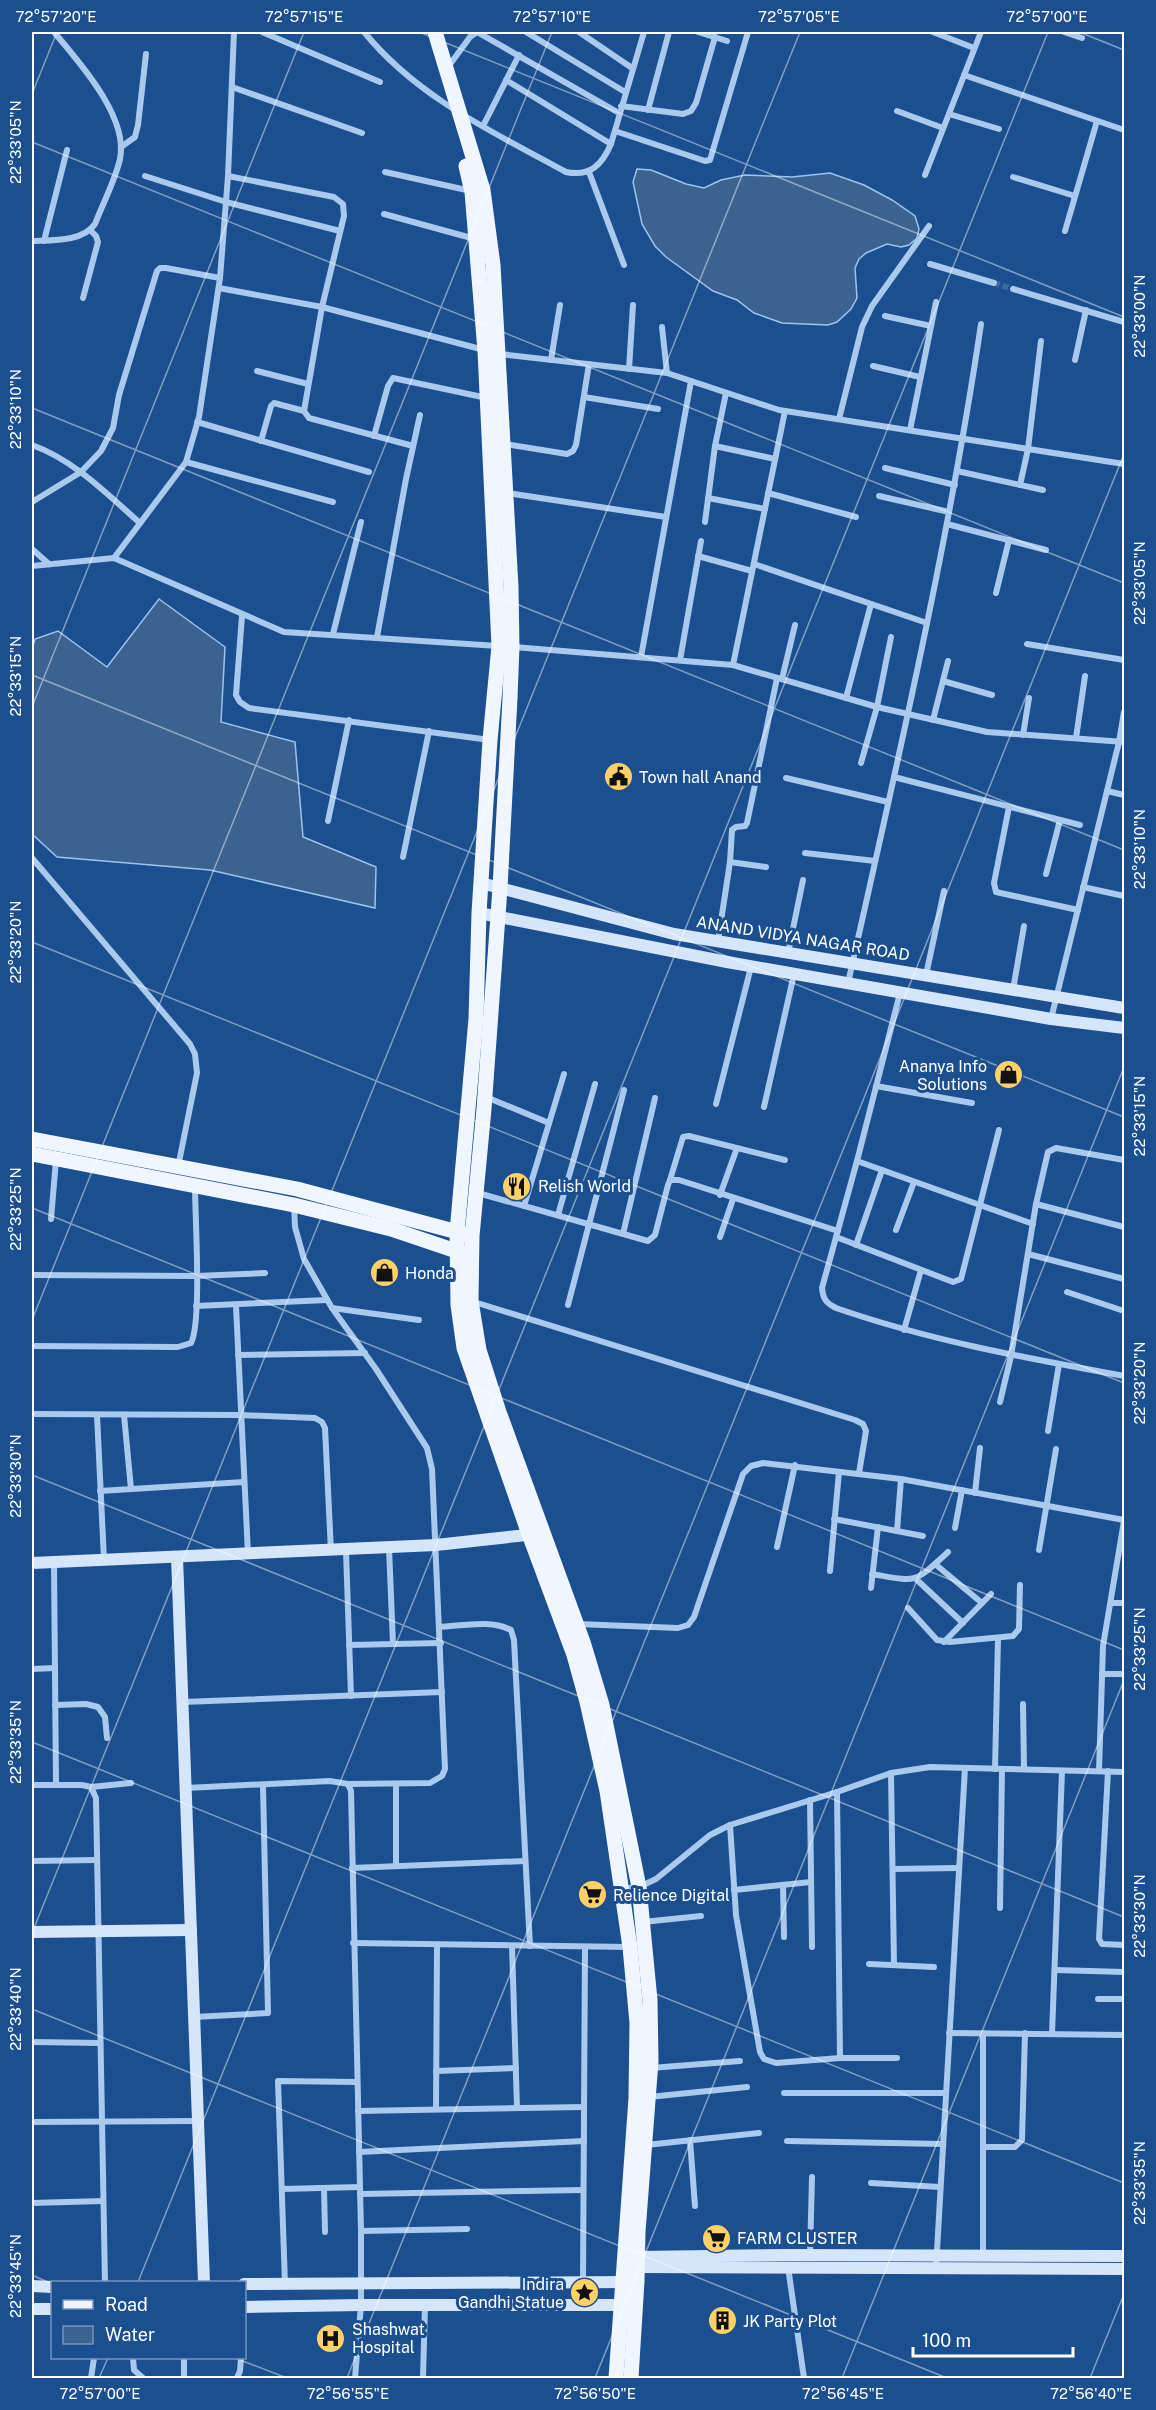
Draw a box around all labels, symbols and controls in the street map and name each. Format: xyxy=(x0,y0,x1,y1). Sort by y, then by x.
text: 72°57'20"E xyxy=(15,8,97,25)
text: 72°57'15"E xyxy=(265,8,343,25)
text: 72°57'10"E xyxy=(513,8,591,25)
text: 72°57'05"E xyxy=(758,8,840,25)
text: 72°57'00"E xyxy=(1006,8,1088,25)
text: 22°33'05"N xyxy=(7,100,24,184)
text: 22°33'00"N xyxy=(1131,274,1148,358)
text: 22°33'10"N xyxy=(7,369,24,449)
text: 22°33'05"N xyxy=(1131,541,1148,625)
text: 22°33'15"N xyxy=(7,636,24,716)
public building icon: Town hall Anand xyxy=(602,761,634,793)
place label: Town hall Anand xyxy=(639,768,762,787)
text: 22°33'10"N xyxy=(1131,809,1148,889)
text: 22°33'20"N xyxy=(7,900,24,984)
street label: ANAND VIDYA NAGAR ROAD xyxy=(695,912,911,965)
place label: Ananya Info Solutions xyxy=(899,1057,987,1094)
shop icon: Ananya Info Solutions xyxy=(992,1059,1024,1091)
text: 22°33'15"N xyxy=(1131,1076,1148,1156)
text: 22°33'25"N xyxy=(7,1167,24,1251)
restaurant icon: Relish World xyxy=(501,1170,533,1202)
place label: Relish World xyxy=(538,1177,631,1196)
shop icon: Honda xyxy=(368,1257,400,1289)
place label: Honda xyxy=(405,1264,454,1283)
text: 22°33'20"N xyxy=(1131,1341,1148,1425)
text: 22°33'30"N xyxy=(7,1434,24,1518)
text: 22°33'25"N xyxy=(1131,1607,1148,1691)
text: 22°33'35"N xyxy=(7,1700,24,1784)
text: 22°33'30"N xyxy=(1131,1874,1148,1958)
supermarket icon: Relience Digital xyxy=(576,1879,608,1911)
place label: Relience Digital xyxy=(613,1886,730,1905)
text: 22°33'40"N xyxy=(7,1967,24,2051)
text: 22°33'35"N xyxy=(1131,2141,1148,2225)
supermarket icon: FARM CLUSTER xyxy=(700,2222,732,2254)
place label: FARM CLUSTER xyxy=(737,2229,858,2248)
text: 22°33'45"N xyxy=(7,2234,24,2318)
place label: Indira Gandhi Statue xyxy=(458,2275,564,2312)
place icon: Indira Gandhi Statue xyxy=(569,2277,601,2309)
legend xyxy=(51,2281,246,2359)
text: Road xyxy=(105,2294,148,2315)
building icon: JK Party Plot xyxy=(706,2305,738,2337)
place label: JK Party Plot xyxy=(743,2312,837,2331)
place label: Shashwat Hospital xyxy=(352,2320,425,2357)
scale bar xyxy=(913,2320,1074,2358)
hospital icon: Shashwat Hospital xyxy=(315,2322,347,2354)
text: Water xyxy=(105,2324,155,2345)
text: 100 m xyxy=(922,2330,971,2351)
text: 72°57'00"E xyxy=(59,2385,141,2402)
text: 72°56'55"E xyxy=(307,2385,389,2402)
text: 72°56'50"E xyxy=(554,2385,636,2402)
text: 72°56'45"E xyxy=(802,2385,884,2402)
text: 72°56'40"E xyxy=(1050,2385,1132,2402)

